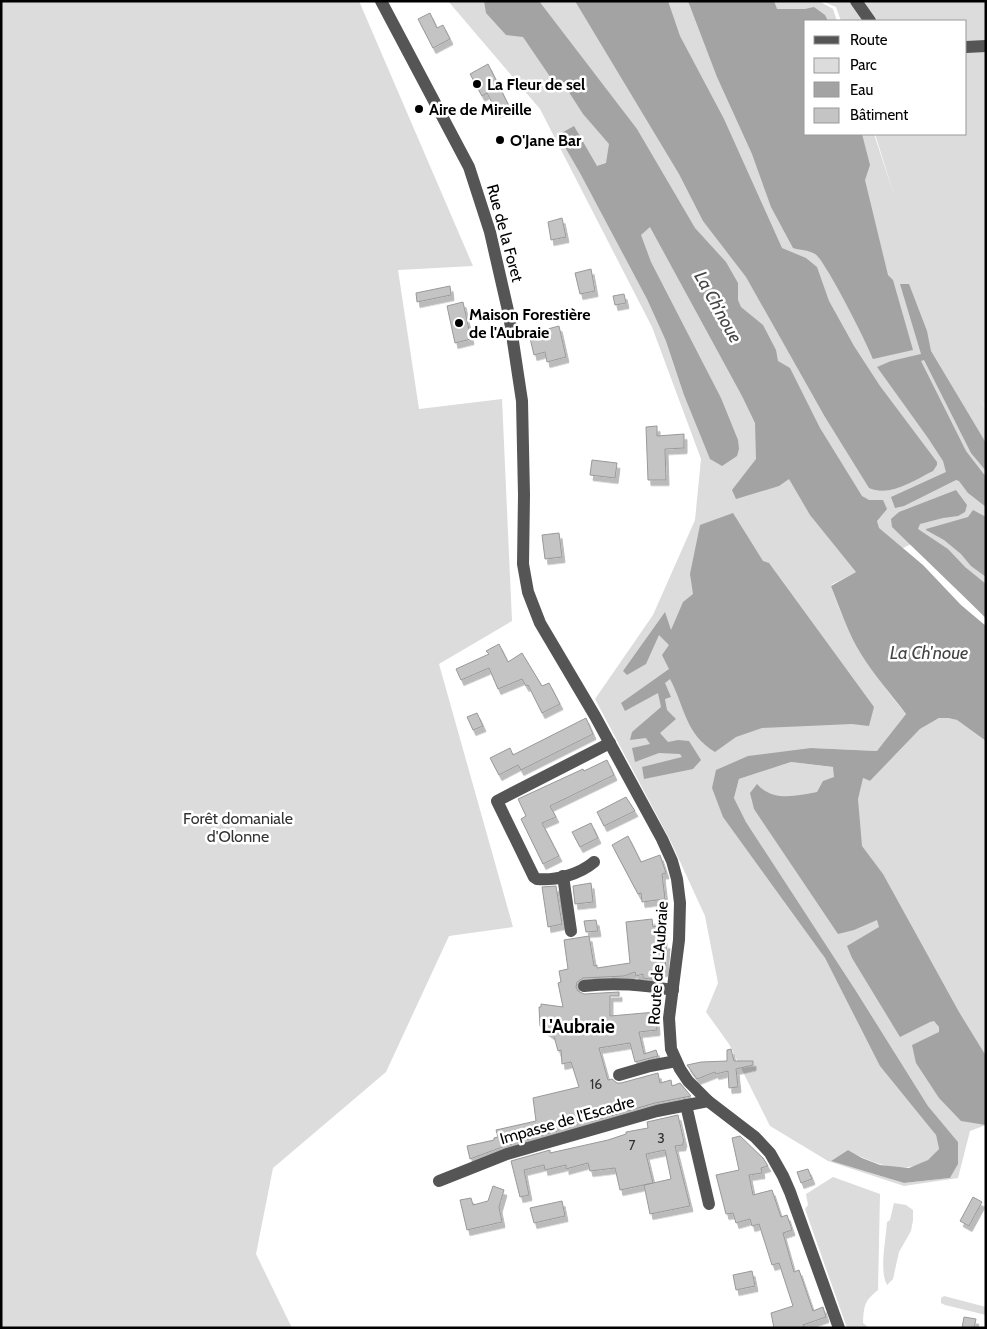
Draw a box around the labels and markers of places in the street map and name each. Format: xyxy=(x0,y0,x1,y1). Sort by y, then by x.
place label: La Fleur de sel xyxy=(487,75,585,94)
marker: La Fleur de sel xyxy=(471,78,483,90)
place label: Aire de Mireille xyxy=(429,100,532,119)
marker: Aire de Mireille xyxy=(413,103,425,115)
place label: O'Jane Bar xyxy=(510,131,582,150)
marker: O'Jane Bar xyxy=(494,134,506,146)
place label: Maison Forestière de l'Aubraie xyxy=(469,305,590,342)
marker: Maison Forestière de l'Aubraie xyxy=(453,317,465,329)

